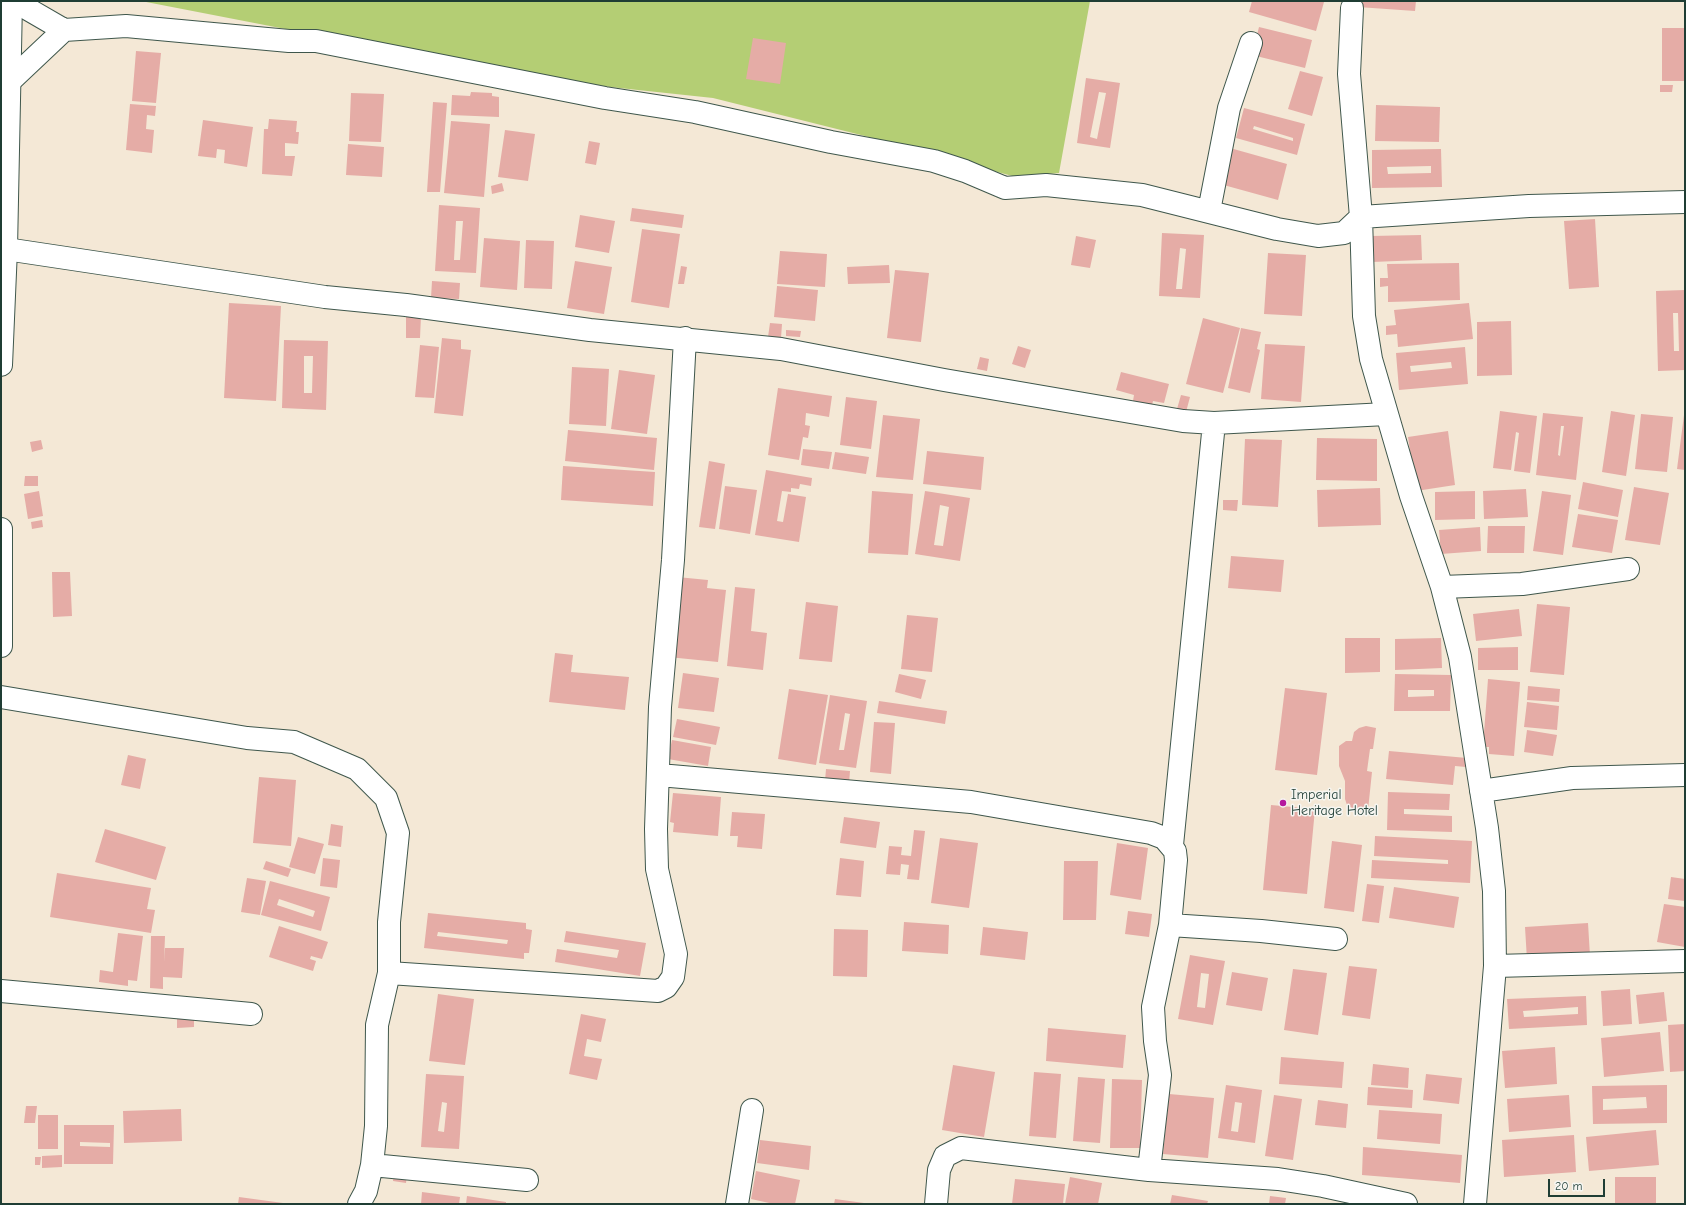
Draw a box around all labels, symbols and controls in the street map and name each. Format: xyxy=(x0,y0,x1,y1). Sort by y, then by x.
place label: Imperial Heritage Hotel xyxy=(1291,787,1378,820)
marker: Imperial Heritage Hotel xyxy=(1278,798,1288,808)
scale bar xyxy=(1550,1171,1607,1197)
text: 20 m xyxy=(1555,1179,1583,1193)

